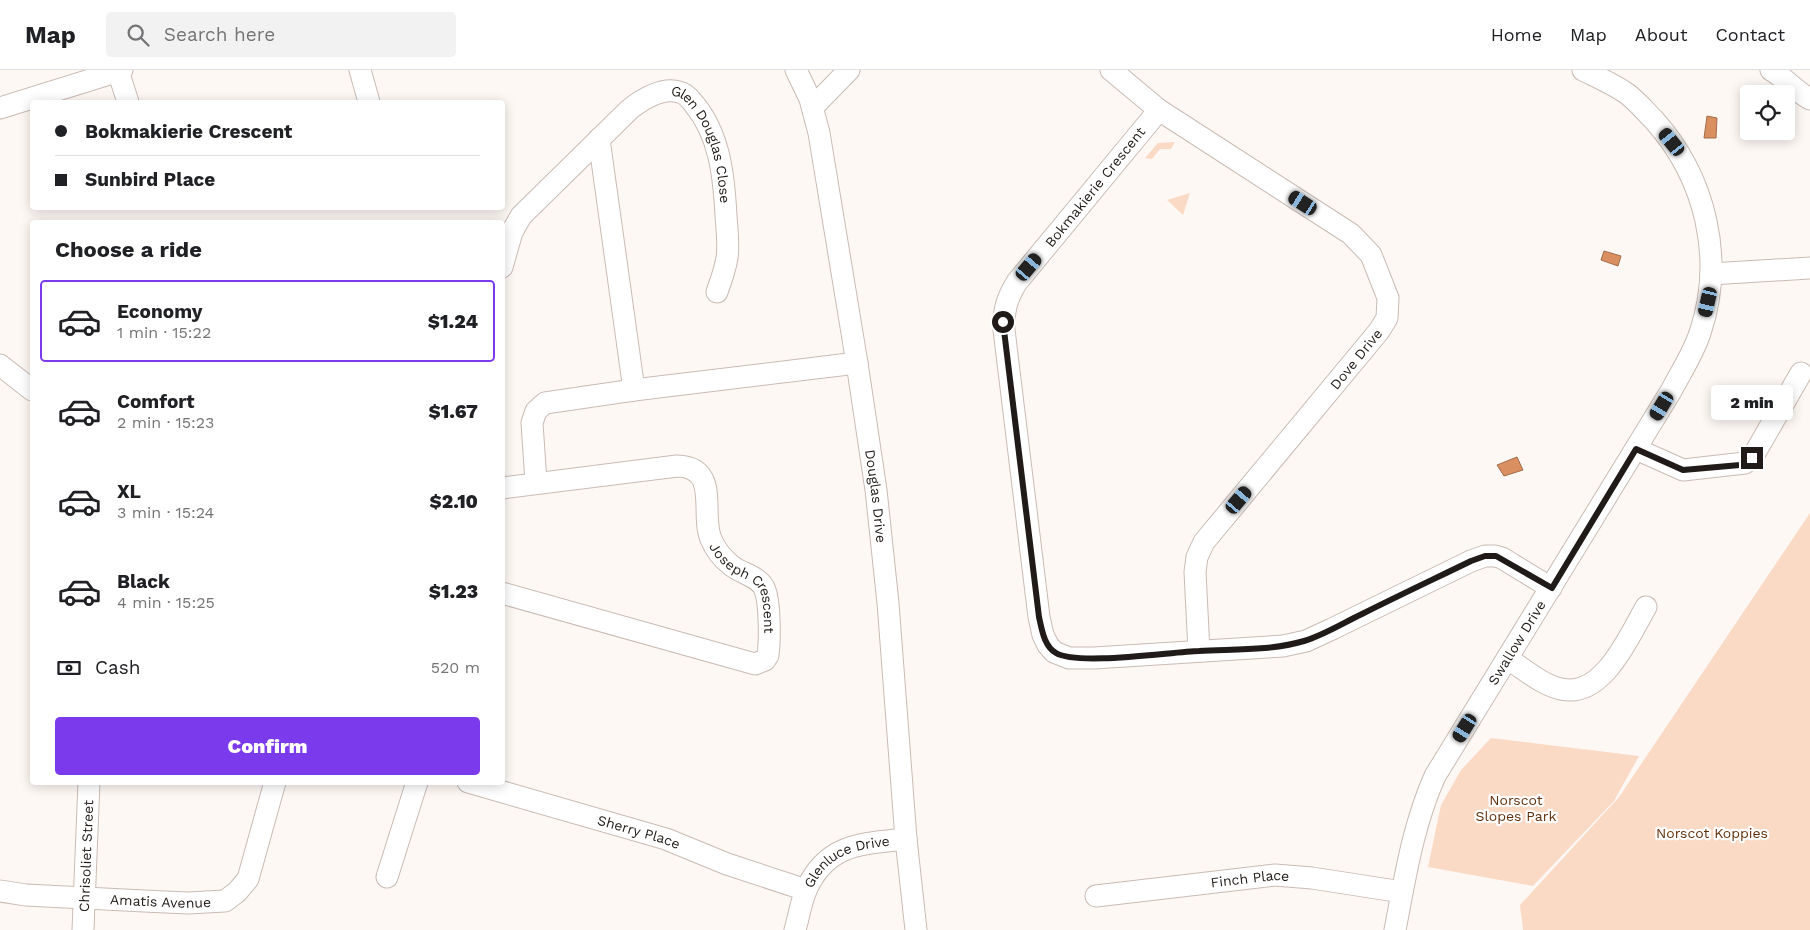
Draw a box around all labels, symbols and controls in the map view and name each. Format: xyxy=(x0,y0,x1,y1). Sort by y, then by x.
search box xyxy=(106,12,456,57)
text: Map xyxy=(25,21,76,49)
icon: search xyxy=(124,21,152,49)
text: Search here xyxy=(164,23,275,46)
text: Home xyxy=(1491,24,1542,45)
text: Map xyxy=(1570,24,1607,45)
text: About xyxy=(1635,24,1687,45)
text: Contact xyxy=(1715,24,1785,45)
street label: Glen Douglas Close xyxy=(670,83,733,204)
map controls xyxy=(1740,85,1795,140)
button: locate xyxy=(1740,85,1795,140)
text: Bokmakierie Crescent xyxy=(85,120,292,143)
street label: Bokmakierie Crescent xyxy=(1042,124,1148,250)
car xyxy=(1656,126,1687,158)
text: Sunbird Place xyxy=(85,168,215,191)
car xyxy=(1286,189,1319,217)
text: Choose a ride xyxy=(55,237,202,262)
car xyxy=(1013,251,1044,283)
car xyxy=(1697,286,1718,318)
icon: car xyxy=(57,299,102,344)
text: Economy xyxy=(117,300,202,323)
text: $1.24 xyxy=(428,310,478,333)
route start xyxy=(992,311,1014,333)
text: 1 min · 15:22 xyxy=(117,323,211,342)
street label: Dove Drive xyxy=(1327,325,1385,393)
callout: 2 min xyxy=(1711,386,1793,420)
icon: car xyxy=(57,389,102,434)
car xyxy=(1647,389,1676,423)
text: Comfort xyxy=(117,390,195,413)
text: 2 min xyxy=(1730,393,1774,412)
text: $1.67 xyxy=(428,400,478,423)
text: 2 min · 15:23 xyxy=(117,413,214,432)
route end xyxy=(1741,447,1763,469)
street label: Douglas Drive xyxy=(862,448,890,544)
icon: car xyxy=(57,479,102,524)
text: XL xyxy=(117,480,141,503)
car xyxy=(1223,484,1254,516)
text: $2.10 xyxy=(430,490,478,513)
text: 3 min · 15:24 xyxy=(117,503,214,522)
street label: Joseph Crescent xyxy=(706,539,777,634)
icon: car xyxy=(57,569,102,614)
text: Black xyxy=(117,570,170,593)
text: $1.23 xyxy=(429,580,478,603)
text: 4 min · 15:25 xyxy=(117,593,215,612)
street label: Swallow Drive xyxy=(1485,597,1549,688)
icon: cash xyxy=(55,654,83,682)
text: Cash xyxy=(95,656,141,679)
text: 520 m xyxy=(431,658,480,677)
car xyxy=(1450,711,1479,745)
button: Confirm xyxy=(55,717,480,775)
park label: Norscot Slopes Park xyxy=(1476,792,1556,824)
street label: Chrisoliet Street xyxy=(76,800,96,912)
street label: Sherry Place xyxy=(596,812,683,852)
park label: Norscot Koppies xyxy=(1656,825,1768,841)
street label: Glenluce Drive xyxy=(801,833,890,890)
street label: Finch Place xyxy=(1210,867,1290,890)
street label: Amatis Avenue xyxy=(110,891,211,911)

